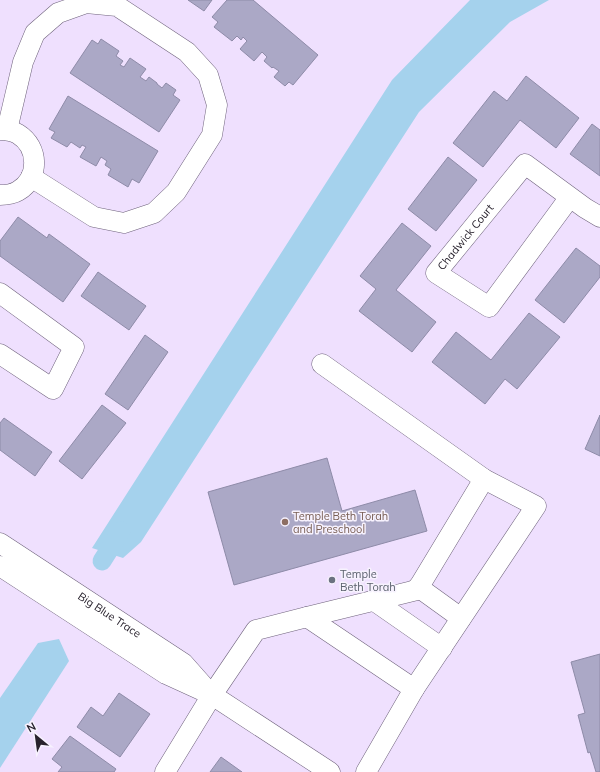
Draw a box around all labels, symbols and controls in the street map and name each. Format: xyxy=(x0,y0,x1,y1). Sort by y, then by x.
street label: Chadwick Court xyxy=(434,201,497,273)
place label: Temple Beth Torah and Preschool xyxy=(293,509,388,536)
marker: Temple Beth Torah and Preschool xyxy=(280,517,290,527)
place label: Temple Beth Torah xyxy=(340,567,396,594)
marker: Temple Beth Torah xyxy=(327,575,337,585)
street label: Big Blue Trace xyxy=(75,589,144,641)
north arrow xyxy=(16,716,56,756)
text: N xyxy=(24,719,38,735)

